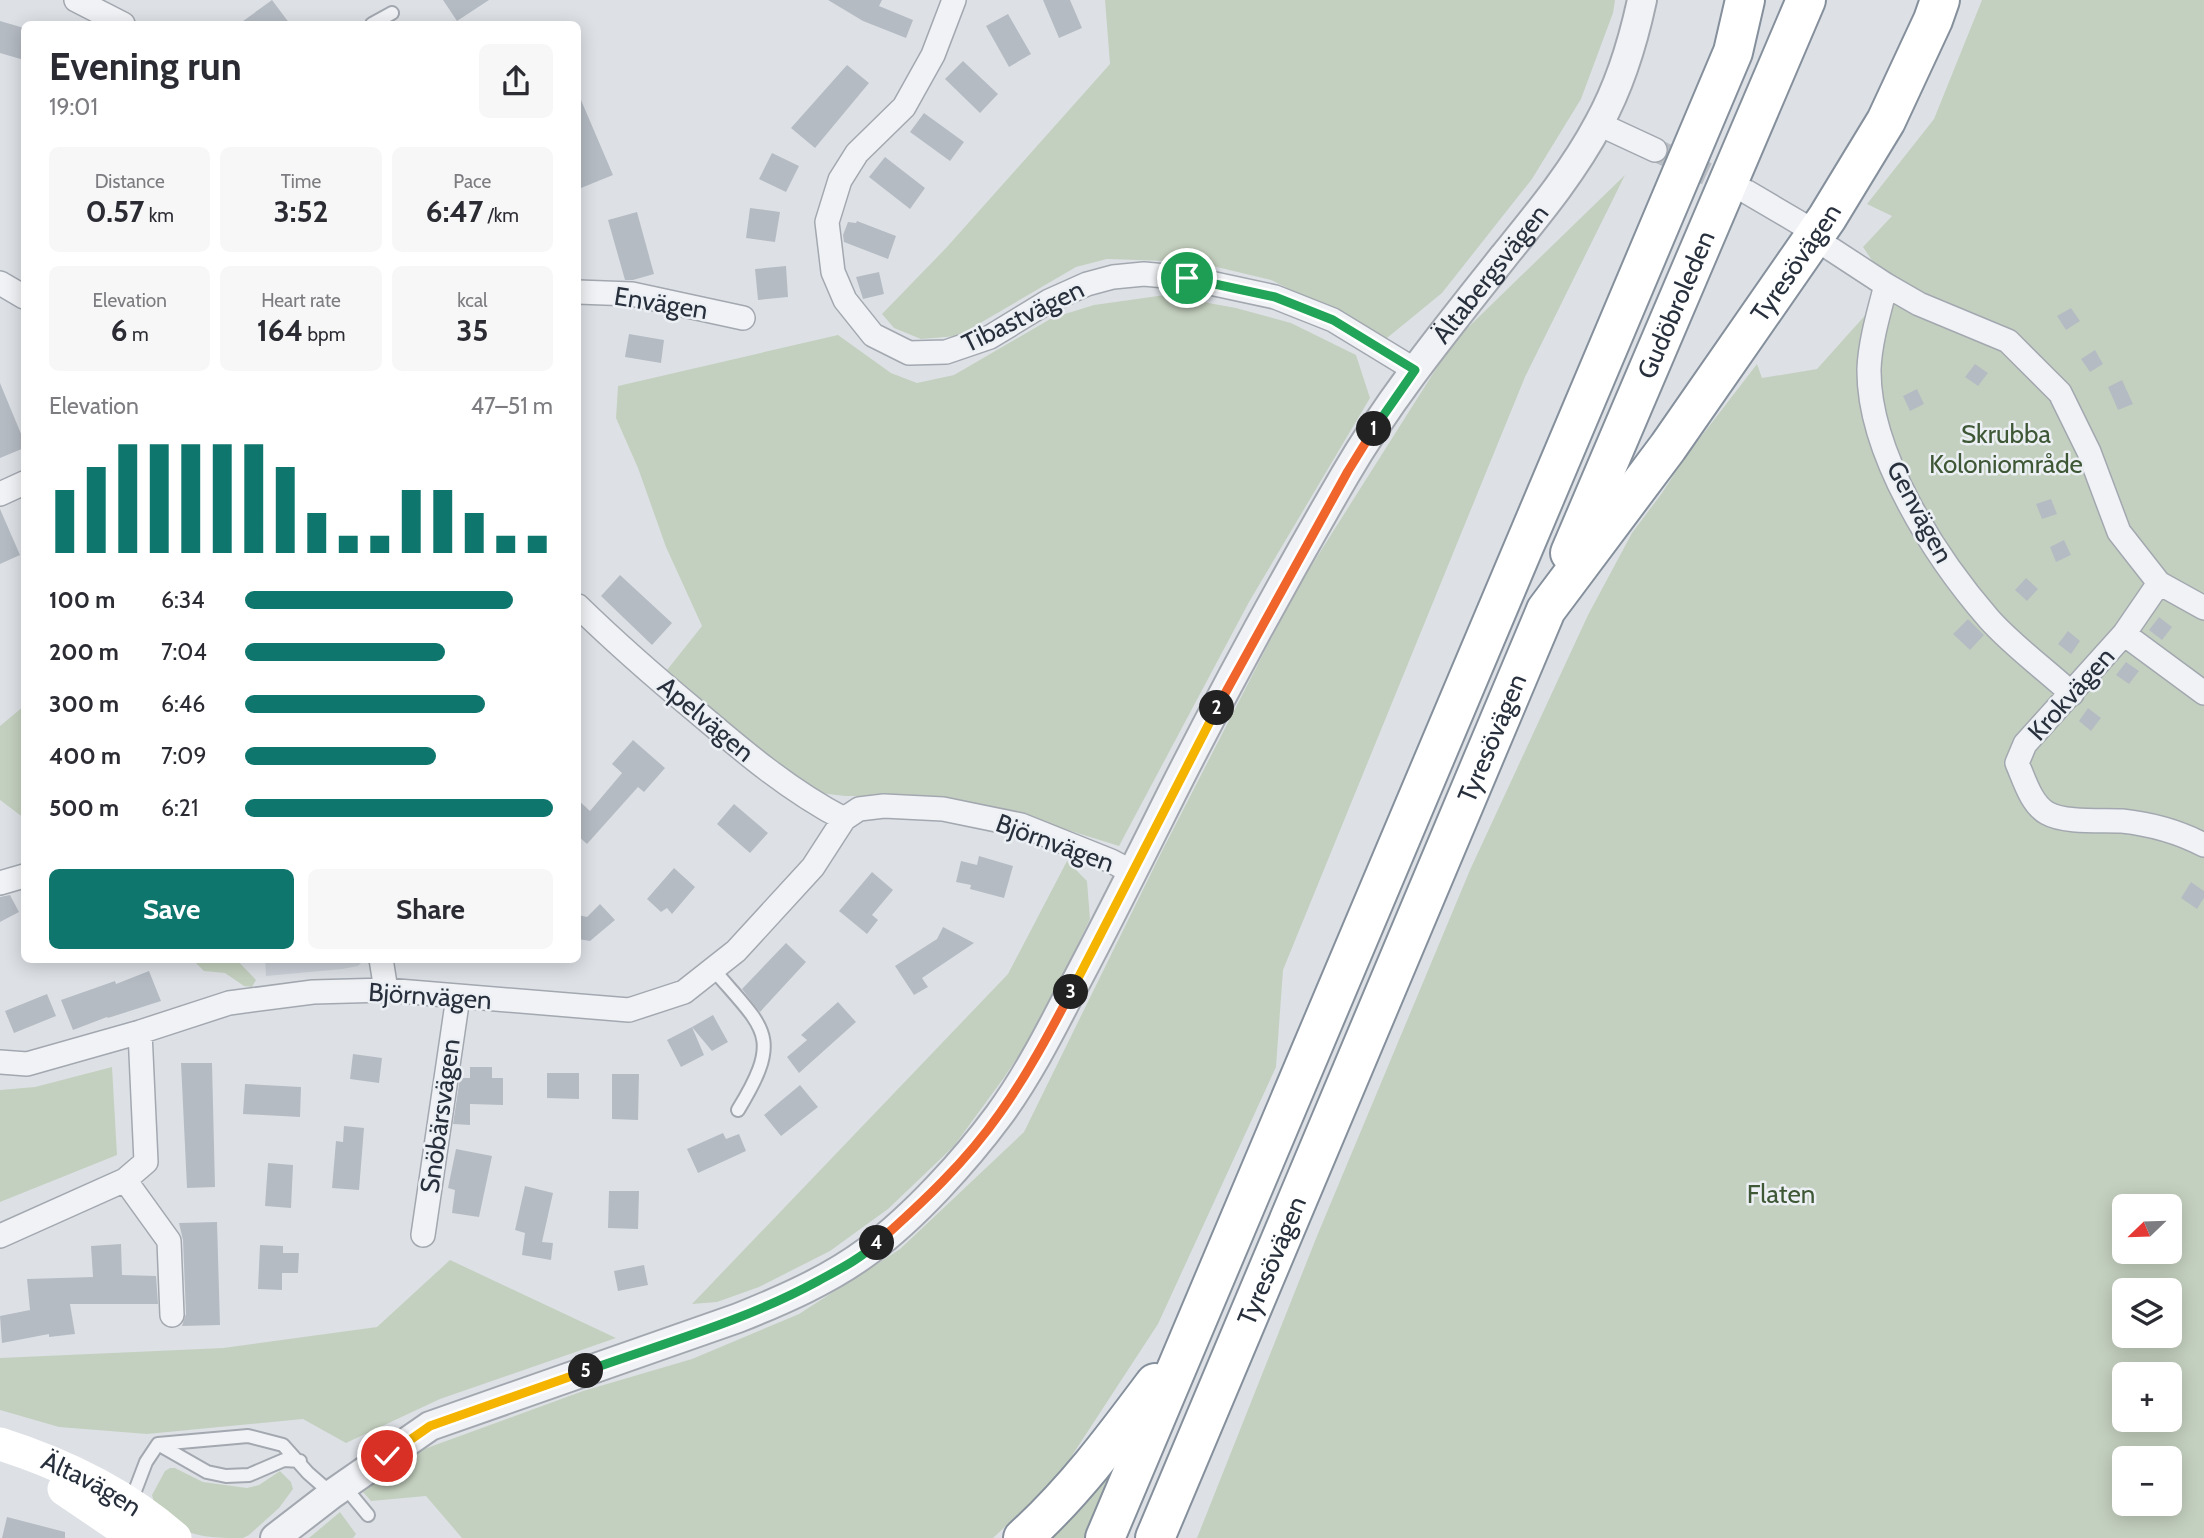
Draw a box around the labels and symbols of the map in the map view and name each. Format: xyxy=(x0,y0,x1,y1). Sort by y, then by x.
street label: Ältabergsvägen xyxy=(1425,198,1555,350)
street label: Tyresövägen xyxy=(1744,198,1848,328)
street label: Gudöbroleden xyxy=(1630,226,1722,384)
pin xyxy=(1157,248,1217,308)
street label: Tibastvägen xyxy=(957,273,1089,359)
street label: Envägen xyxy=(612,280,710,326)
pin: 1 xyxy=(1356,412,1392,446)
park label: Skrubba Koloniområde xyxy=(1929,418,2083,480)
street label: Genvägen xyxy=(1880,456,1960,568)
street label: Krokvägen xyxy=(2021,641,2121,747)
street label: Tyresövägen xyxy=(1451,669,1533,807)
street label: Apelvägen xyxy=(651,670,761,768)
pin: 2 xyxy=(1200,690,1234,726)
street label: Björnvägen xyxy=(991,807,1119,879)
pin: 3 xyxy=(1054,974,1088,1010)
street label: Björnvägen xyxy=(367,976,493,1016)
street label: Snöbärsvägen xyxy=(413,1037,467,1195)
park label: Flaten xyxy=(1747,1178,1815,1210)
street label: Tyresövägen xyxy=(1231,1191,1313,1330)
north arrow xyxy=(2112,1194,2182,1264)
pin: 4 xyxy=(860,1226,894,1260)
pin: 5 xyxy=(568,1354,604,1388)
pin xyxy=(357,1426,417,1486)
street label: Ältavägen xyxy=(37,1445,148,1523)

